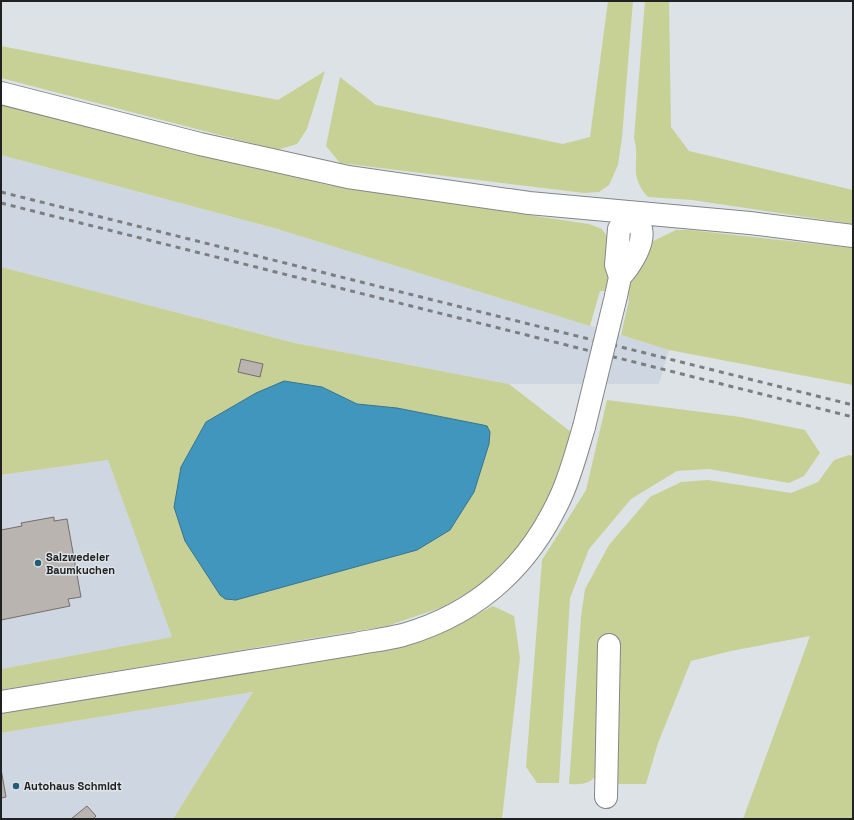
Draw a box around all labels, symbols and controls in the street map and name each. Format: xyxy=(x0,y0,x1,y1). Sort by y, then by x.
place label: Salzwedeler Baumkuchen xyxy=(46,550,115,577)
marker: Salzwedeler Baumkuchen xyxy=(33,558,43,568)
place label: Autohaus Schmidt xyxy=(24,779,122,793)
marker: Autohaus Schmidt xyxy=(11,781,21,791)

